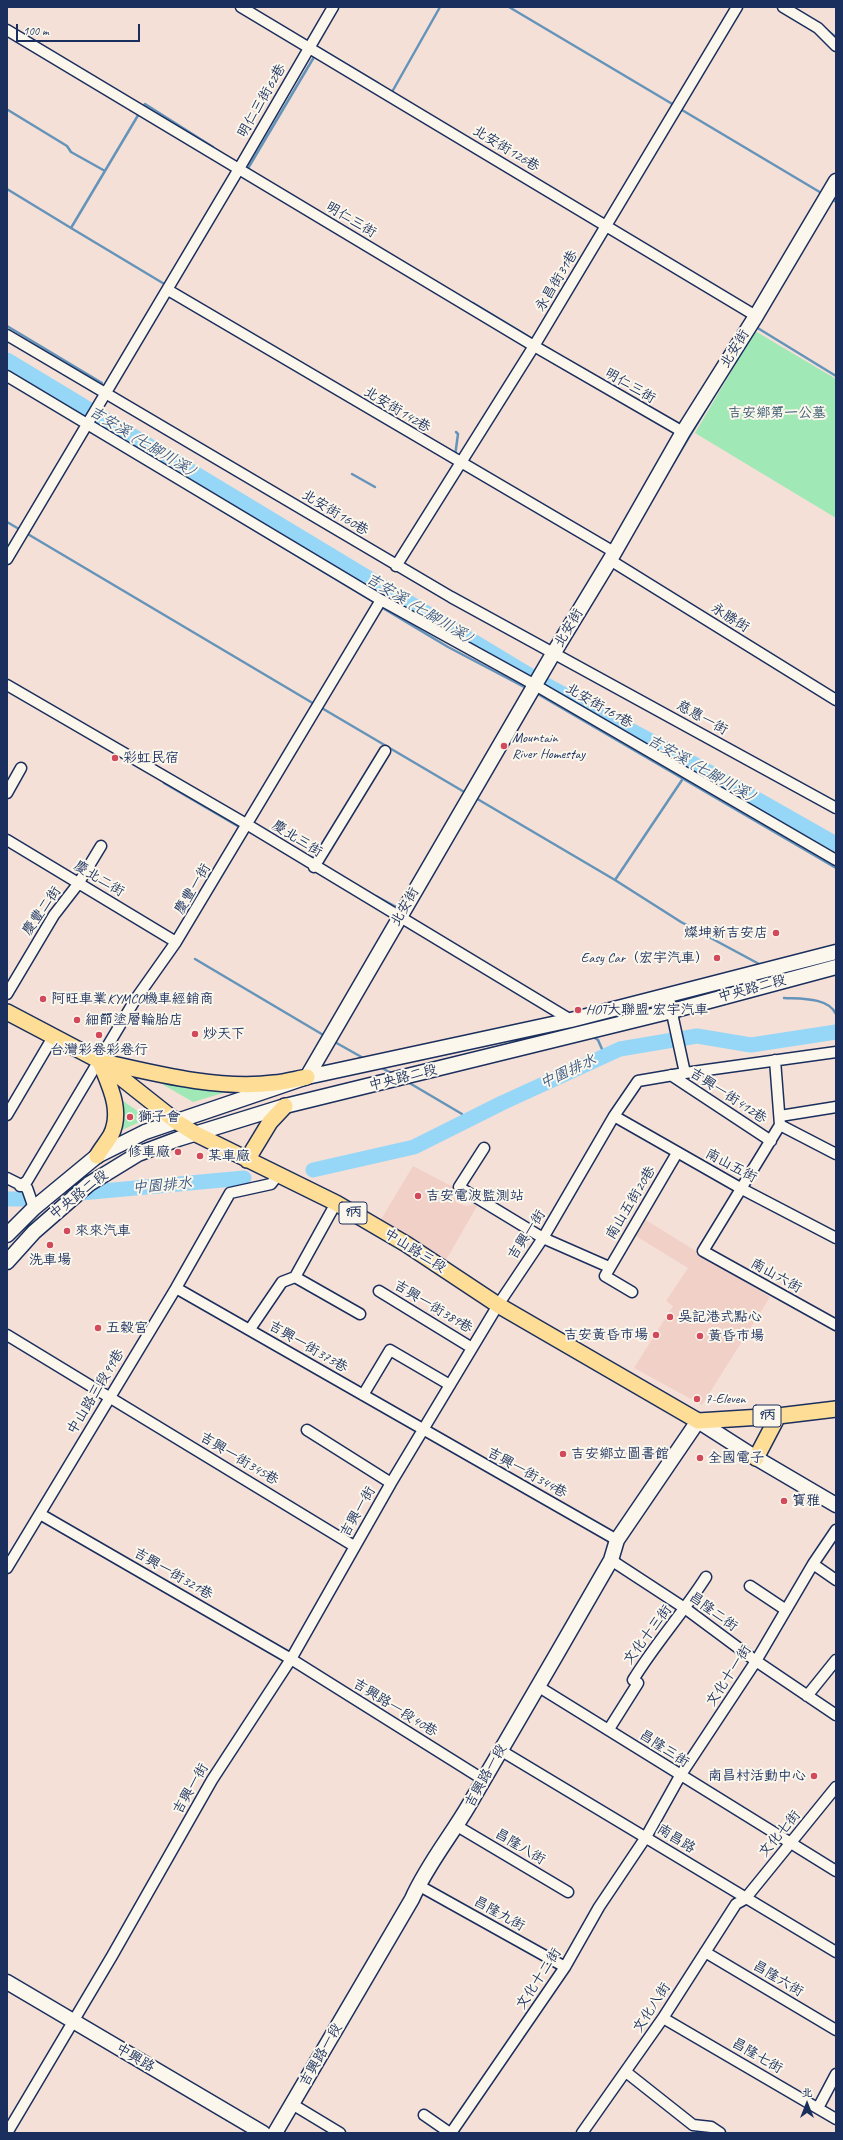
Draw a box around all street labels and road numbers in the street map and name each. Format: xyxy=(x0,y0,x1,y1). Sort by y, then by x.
street label: 明仁三街62巷 xyxy=(234,61,290,141)
street label: 北安街126巷 xyxy=(470,123,542,175)
street label: 明仁三街 xyxy=(323,198,379,242)
street label: 永昌街31巷 xyxy=(532,247,582,315)
street label: 北安街 xyxy=(717,327,753,371)
street label: 明仁三街 xyxy=(602,365,658,407)
street label: 北安街142巷 xyxy=(361,384,433,436)
street label: 北安街160巷 xyxy=(299,487,371,539)
street label: 永勝街 xyxy=(708,600,752,636)
street label: 北安街 xyxy=(551,606,587,650)
street label: 北安街161巷 xyxy=(562,680,636,732)
street label: 慈惠一街 xyxy=(673,697,731,739)
street label: 慶北三街 xyxy=(269,817,325,861)
street label: 慶北二街 xyxy=(71,857,127,901)
street label: 慶豐一街 xyxy=(171,861,215,917)
street label: 慶豐二街 xyxy=(19,883,65,939)
street label: 北安街 xyxy=(387,885,423,929)
street label: 中央路二段 xyxy=(716,972,788,1006)
street label: 中央路二段 xyxy=(367,1061,439,1095)
street label: 吉興一街412巷 xyxy=(686,1065,770,1127)
street label: 南山五街 xyxy=(702,1145,760,1187)
street label: 南山五街20巷 xyxy=(603,1163,659,1243)
street label: 中央路二段 xyxy=(46,1167,112,1223)
road number: 9丙 xyxy=(339,1202,367,1224)
street label: 吉興一街 xyxy=(505,1207,549,1263)
street label: 中山路三段 xyxy=(381,1225,449,1277)
street label: 南山六街 xyxy=(747,1255,805,1297)
street label: 吉興一街389巷 xyxy=(391,1277,475,1337)
street label: 吉興一街373巷 xyxy=(265,1318,351,1376)
street label: 中山路三段99巷 xyxy=(64,1346,128,1438)
road number: 9丙 xyxy=(753,1405,781,1427)
street label: 吉興一街345巷 xyxy=(197,1429,281,1489)
street label: 吉興一街344巷 xyxy=(484,1444,570,1502)
street label: 吉興一街 xyxy=(337,1484,379,1540)
street label: 吉興一街321巷 xyxy=(130,1545,216,1603)
street label: 昌隆二街 xyxy=(685,1589,741,1635)
street label: 文化十三街 xyxy=(620,1602,676,1668)
street label: 文化十一街 xyxy=(703,1642,755,1710)
street label: 吉興路一段40巷 xyxy=(350,1675,440,1741)
street label: 昌隆三街 xyxy=(636,1727,692,1771)
street label: 吉興路一段 xyxy=(462,1741,510,1811)
street label: 吉興一街 xyxy=(170,1761,212,1817)
street label: 文化七街 xyxy=(756,1807,804,1861)
street label: 南昌路 xyxy=(654,1821,698,1857)
street label: 昌隆八街 xyxy=(492,1825,548,1869)
street label: 昌隆九街 xyxy=(470,1893,528,1935)
street label: 文化十二街 xyxy=(513,1945,565,2013)
street label: 昌隆六街 xyxy=(750,1957,806,2001)
street label: 文化八街 xyxy=(630,1980,674,2036)
street label: 吉興路一段 xyxy=(296,2020,346,2090)
street label: 昌隆七街 xyxy=(729,2035,785,2077)
street label: 中興路 xyxy=(113,2040,157,2076)

